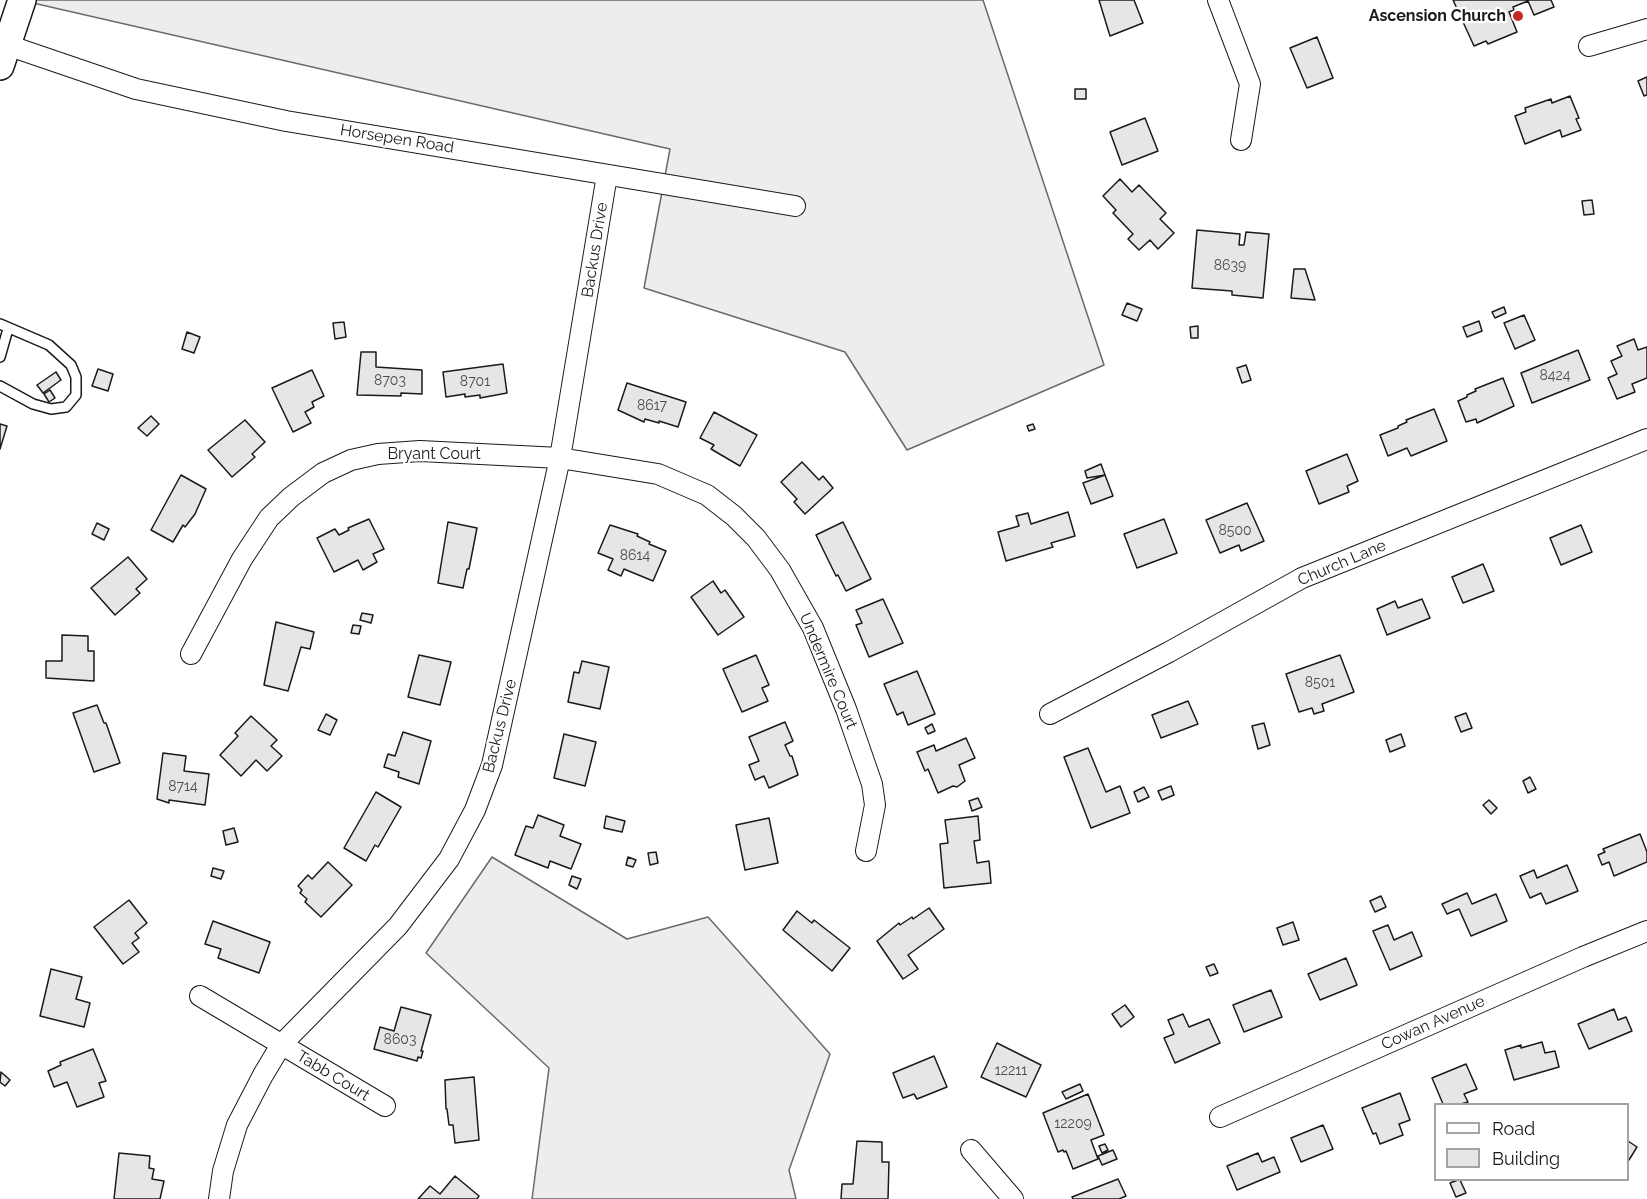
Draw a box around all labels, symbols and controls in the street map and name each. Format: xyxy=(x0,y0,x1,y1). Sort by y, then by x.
place label: Ascension Church xyxy=(1369,6,1506,26)
marker: Ascension Church xyxy=(1511,9,1525,23)
street label: Horsepen Road xyxy=(339,121,455,157)
street label: Backus Drive xyxy=(578,201,612,299)
house number: 8639 xyxy=(1214,258,1246,274)
house number: 8424 xyxy=(1540,368,1570,384)
house number: 8703 xyxy=(374,373,406,389)
house number: 8701 xyxy=(460,374,490,390)
house number: 8617 xyxy=(637,398,667,414)
street label: Bryant Court xyxy=(387,444,481,464)
house number: 8500 xyxy=(1218,523,1252,539)
street label: Church Lane xyxy=(1295,536,1389,590)
house number: 8614 xyxy=(620,548,650,564)
street label: Undermire Court xyxy=(795,610,861,732)
house number: 8501 xyxy=(1305,675,1335,691)
street label: Backus Drive xyxy=(479,677,521,775)
house number: 8714 xyxy=(168,779,198,795)
street label: Cowan Avenue xyxy=(1378,992,1488,1054)
house number: 8603 xyxy=(384,1032,416,1048)
street label: Tabb Court xyxy=(293,1047,373,1105)
house number: 12211 xyxy=(995,1063,1027,1079)
legend xyxy=(1434,1103,1629,1181)
house number: 12209 xyxy=(1054,1116,1092,1132)
text: Road xyxy=(1492,1118,1535,1139)
text: Building xyxy=(1492,1148,1560,1169)

